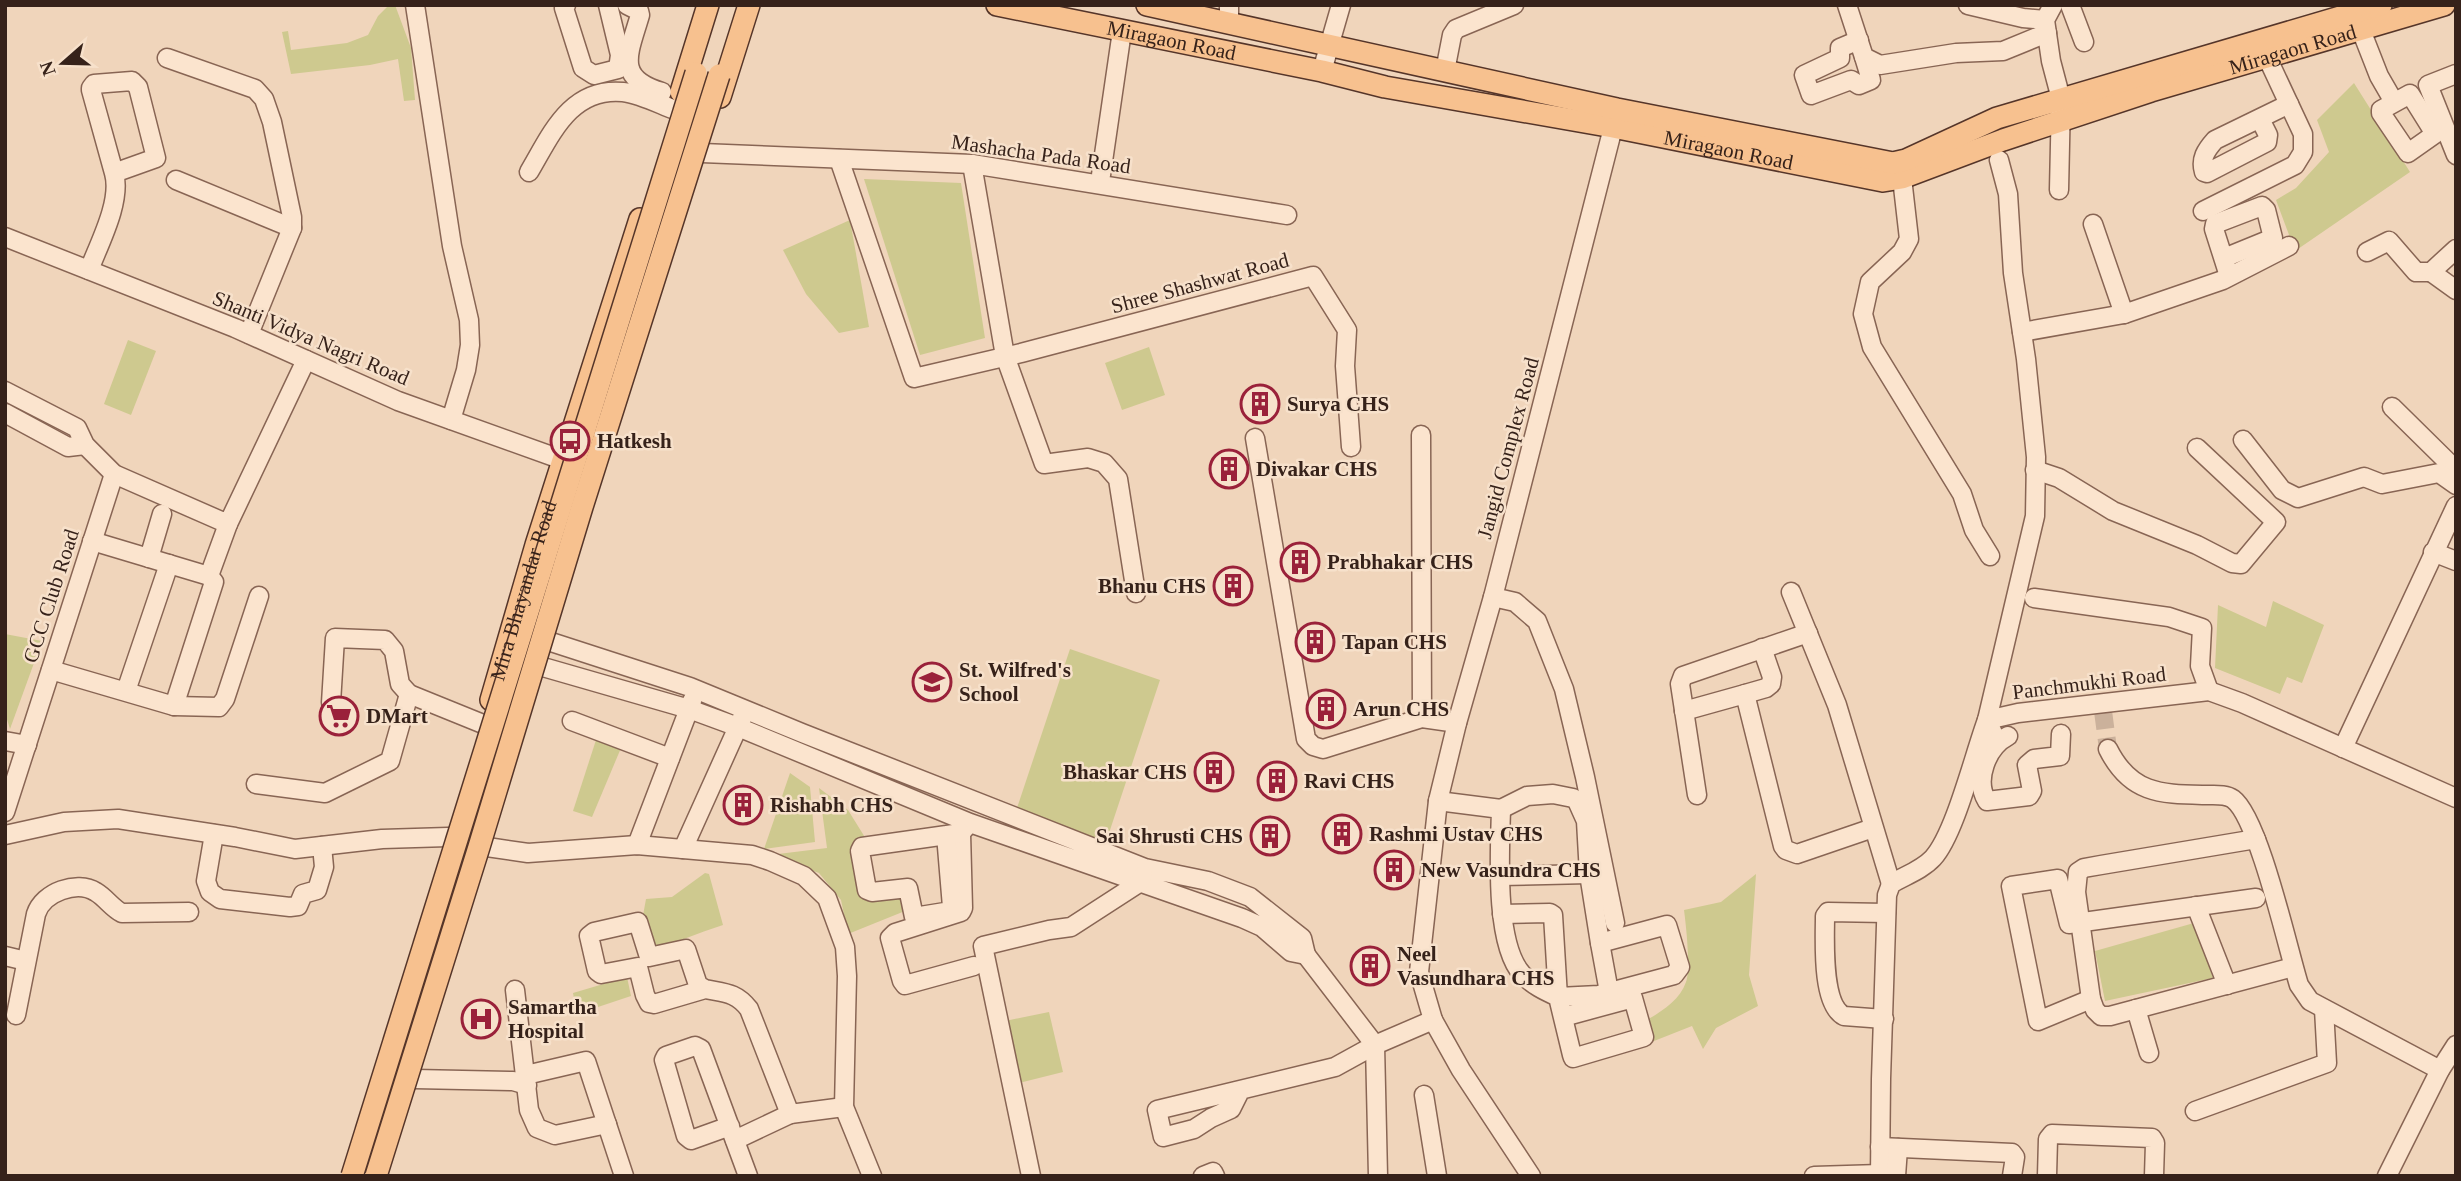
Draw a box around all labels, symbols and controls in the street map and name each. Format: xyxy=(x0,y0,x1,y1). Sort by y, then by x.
street label: Miragaon Road xyxy=(1105,16,1239,65)
street label: Miragaon Road xyxy=(2226,19,2359,79)
north arrow xyxy=(28,28,98,98)
text: N xyxy=(35,58,60,79)
street label: Miragaon Road xyxy=(1662,125,1796,175)
street label: Mashacha Pada Road xyxy=(950,130,1133,179)
street label: Shree Shashwat Road xyxy=(1108,248,1292,318)
street label: Shanti Vidya Nagri Road xyxy=(209,286,413,391)
street label: Jangid Complex Road xyxy=(1472,354,1544,541)
building icon: Surya CHS xyxy=(1239,383,1281,425)
place label: Surya CHS xyxy=(1287,392,1389,416)
bus stop icon: Hatkesh xyxy=(549,420,591,462)
place label: Hatkesh xyxy=(597,429,672,453)
building icon: Divakar CHS xyxy=(1208,448,1250,490)
place label: Divakar CHS xyxy=(1256,457,1378,481)
street label: Mira Bhayandar Road xyxy=(485,497,562,684)
street label: GCC Club Road xyxy=(18,526,84,666)
building icon: Prabhakar CHS xyxy=(1279,541,1321,583)
place label: Prabhakar CHS xyxy=(1327,550,1473,574)
building icon: Bhanu CHS xyxy=(1212,565,1254,607)
place label: Bhanu CHS xyxy=(1098,574,1206,598)
building icon: Tapan CHS xyxy=(1294,621,1336,663)
place label: Tapan CHS xyxy=(1342,630,1447,654)
place label: St. Wilfred's School xyxy=(959,658,1071,706)
school or university icon: St. Wilfred's School xyxy=(911,661,953,703)
street label: Panchmukhi Road xyxy=(2011,662,2168,704)
building icon: Arun CHS xyxy=(1305,688,1347,730)
supermarket icon: DMart xyxy=(318,695,360,737)
place label: Arun CHS xyxy=(1353,697,1449,721)
place label: DMart xyxy=(366,704,428,728)
building icon: Bhaskar CHS xyxy=(1193,751,1235,793)
place label: Bhaskar CHS xyxy=(1063,760,1187,784)
building icon: Ravi CHS xyxy=(1256,760,1298,802)
place label: Ravi CHS xyxy=(1304,769,1394,793)
building icon: Rishabh CHS xyxy=(722,784,764,826)
place label: Rishabh CHS xyxy=(770,793,893,817)
building icon: Rashmi Ustav CHS xyxy=(1321,813,1363,855)
building icon: Sai Shrusti CHS xyxy=(1249,815,1291,857)
place label: Rashmi Ustav CHS xyxy=(1369,822,1543,846)
place label: Sai Shrusti CHS xyxy=(1096,824,1243,848)
building icon: New Vasundra CHS xyxy=(1373,849,1415,891)
place label: New Vasundra CHS xyxy=(1421,858,1601,882)
place label: Neel Vasundhara CHS xyxy=(1397,942,1554,990)
building icon: Neel Vasundhara CHS xyxy=(1349,945,1391,987)
place label: Samartha Hospital xyxy=(508,995,597,1043)
hospital icon: Samartha Hospital xyxy=(460,998,502,1040)

